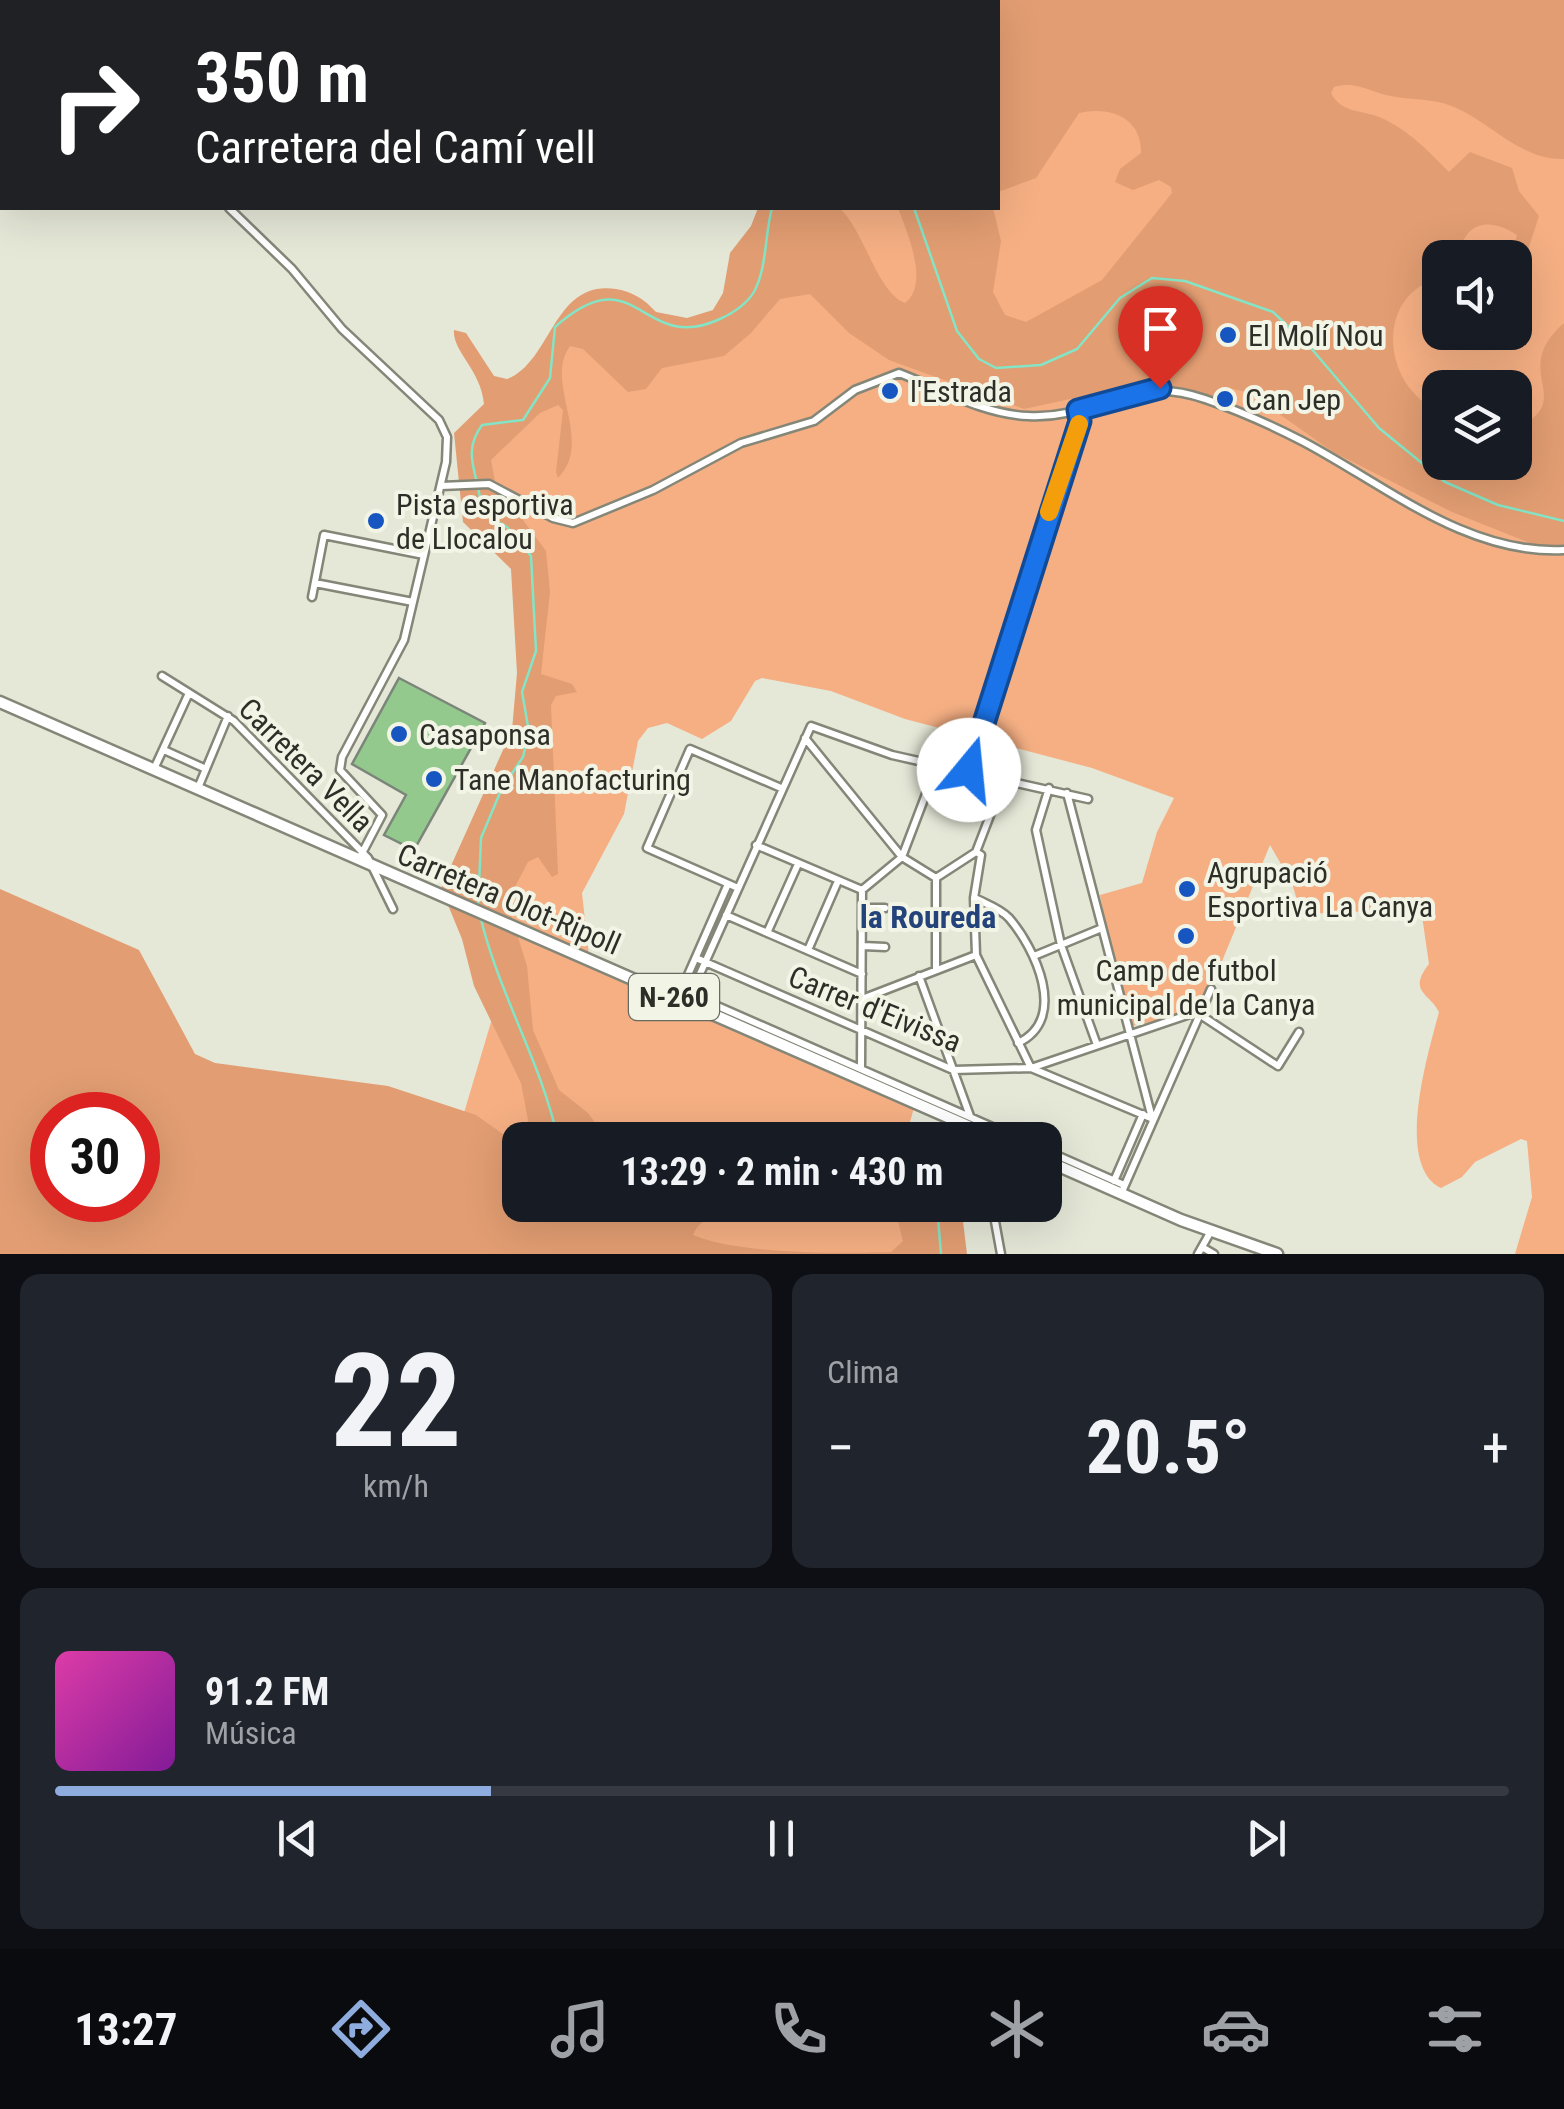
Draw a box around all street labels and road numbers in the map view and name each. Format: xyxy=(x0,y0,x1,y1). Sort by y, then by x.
street label: Carretera Vella xyxy=(232,691,380,839)
street label: Carretera Olot-Ripoll xyxy=(392,836,626,962)
street label: Carrer d'Eivissa xyxy=(784,959,966,1059)
road number: N-260 xyxy=(629,974,719,1020)

